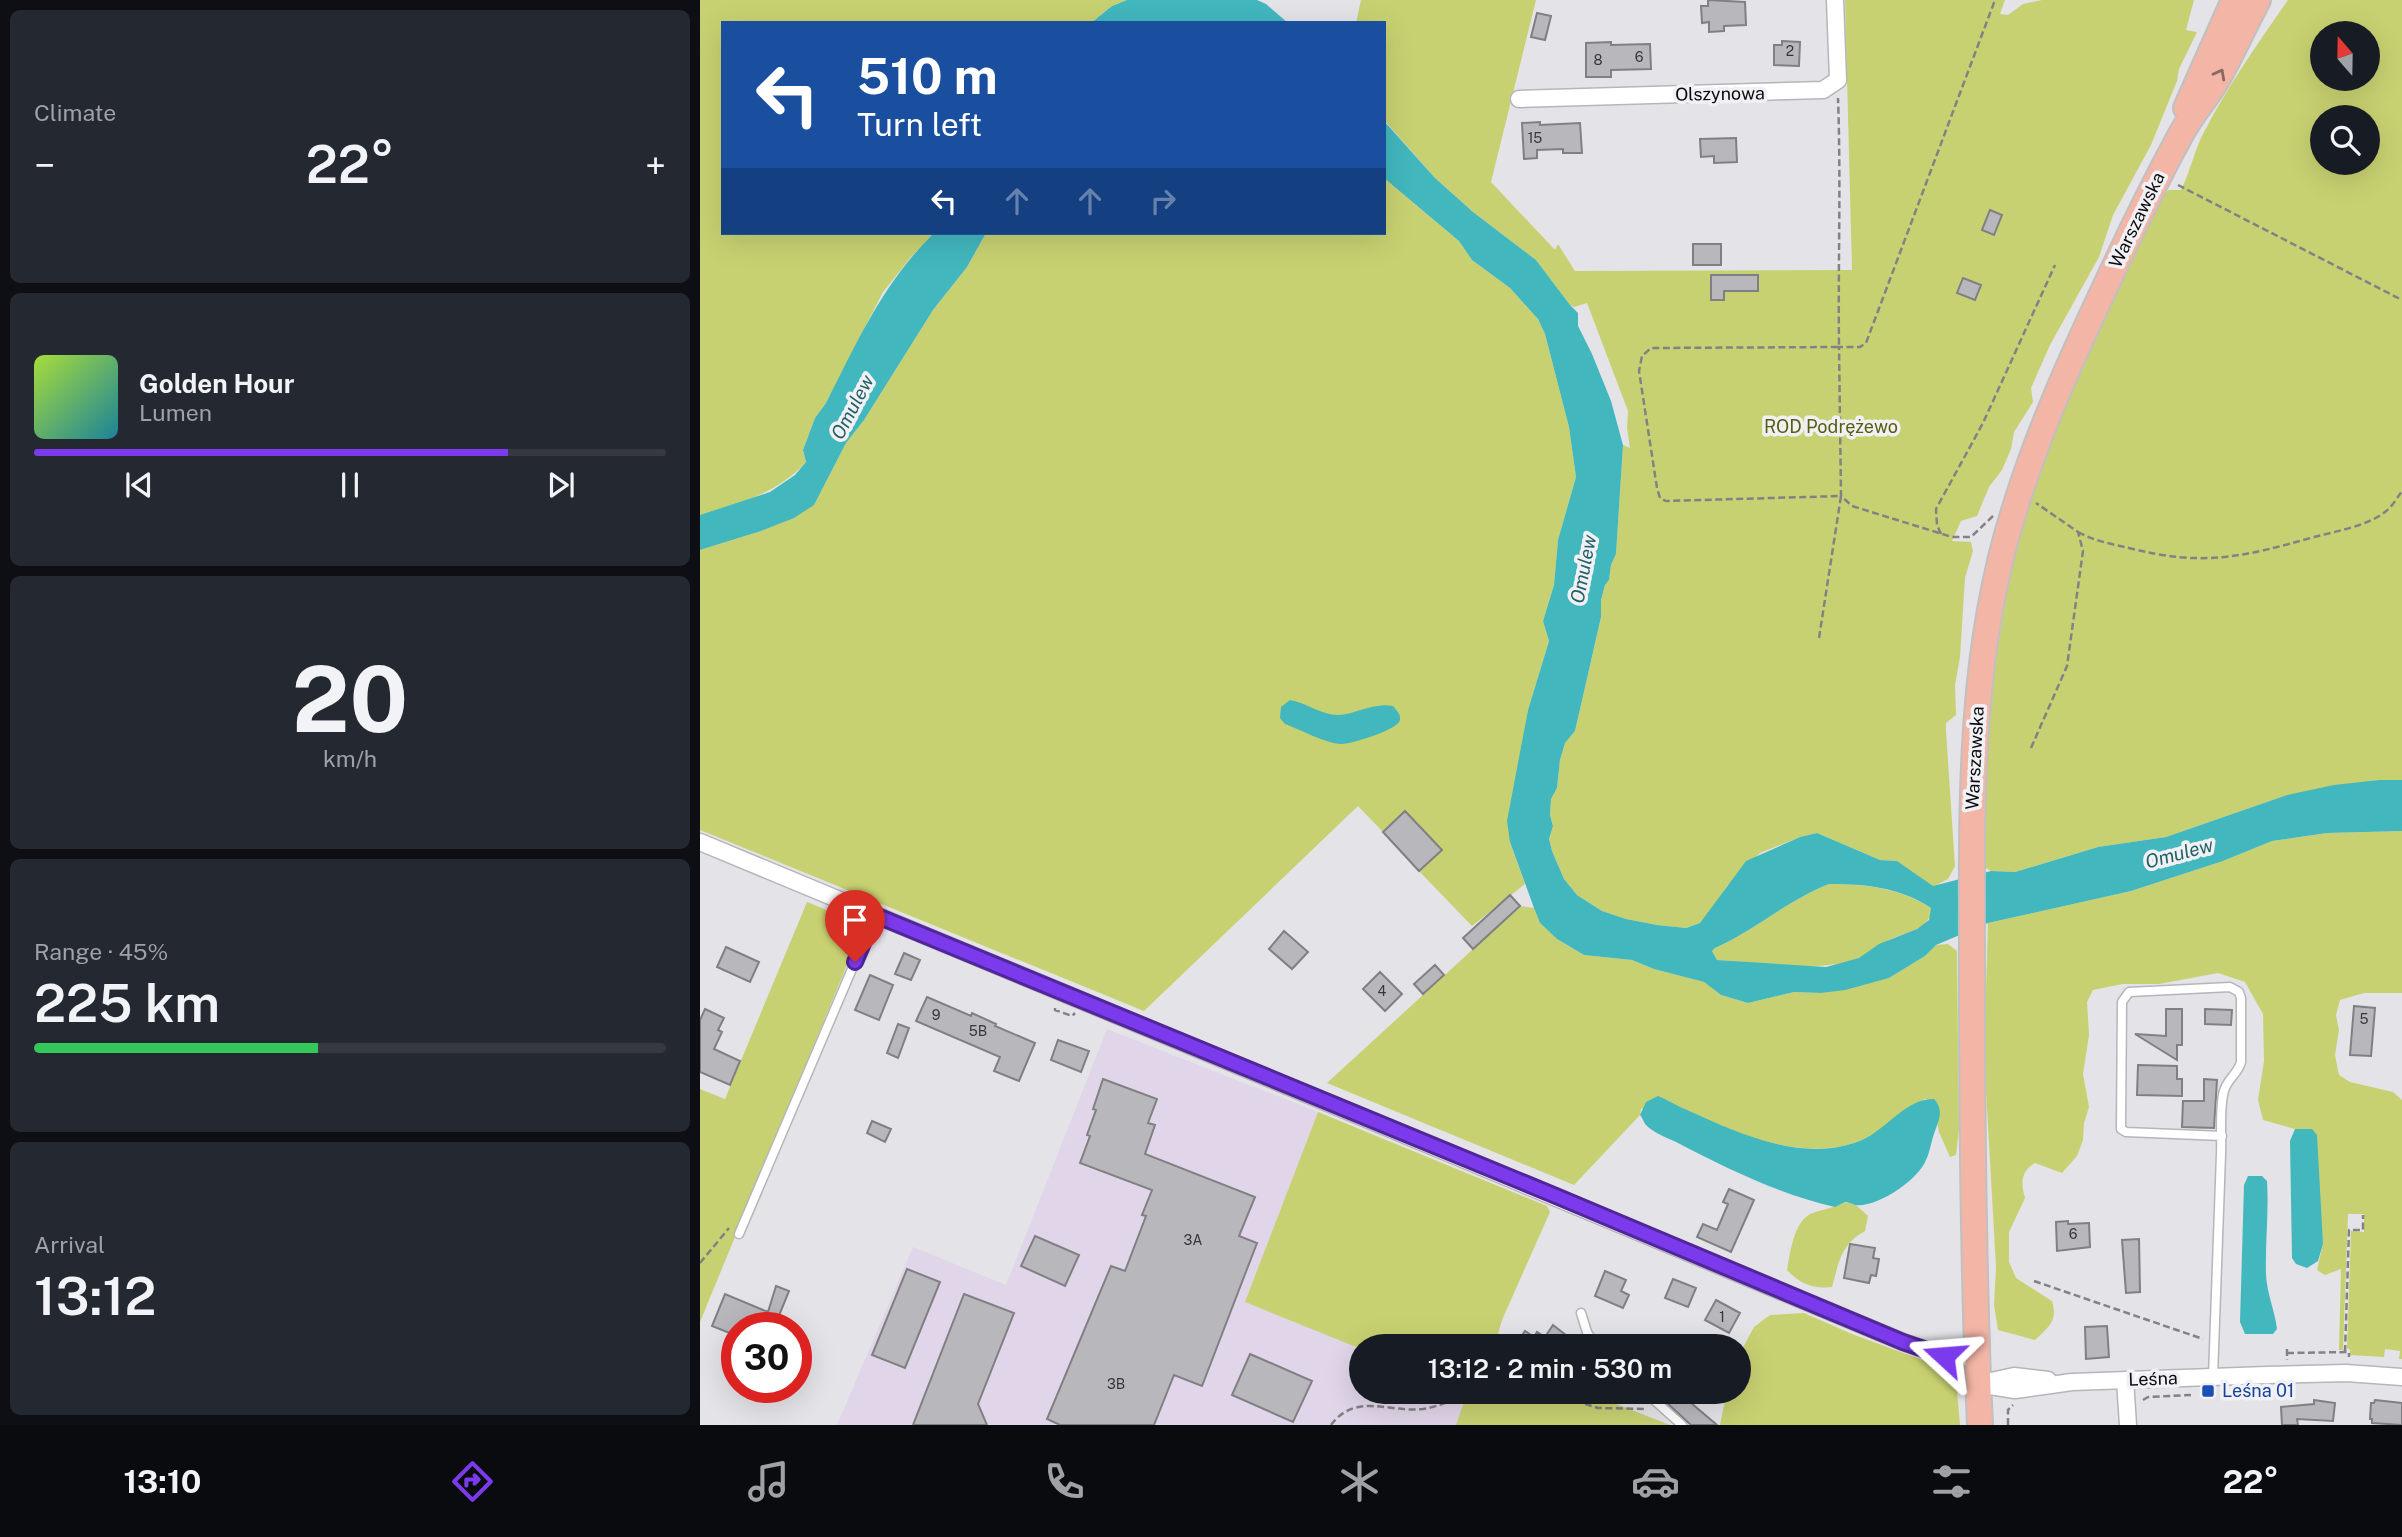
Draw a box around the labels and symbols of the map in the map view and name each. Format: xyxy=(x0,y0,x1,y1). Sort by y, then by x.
north arrow xyxy=(2310,21,2380,91)
house number: 2 xyxy=(1786,43,1794,59)
house number: 6 xyxy=(1635,49,1644,65)
house number: 8 xyxy=(1593,52,1603,68)
one-way arrow xyxy=(2212,68,2225,81)
street label: Olszynowa xyxy=(1675,82,1765,105)
house number: 15 xyxy=(1528,130,1542,146)
street label: Warszawska xyxy=(2104,169,2169,271)
water label: Omulew xyxy=(826,370,878,443)
park label: ROD Podrężewo xyxy=(1764,416,1898,437)
water label: Omulew xyxy=(1566,532,1601,605)
street label: Warszawska xyxy=(1961,706,1988,810)
water label: Omulew xyxy=(2143,833,2216,873)
pin xyxy=(825,890,885,962)
house number: 4 xyxy=(1378,983,1387,999)
house number: 9 xyxy=(932,1007,941,1023)
house number: 5 xyxy=(2360,1011,2369,1027)
house number: 5B xyxy=(969,1023,987,1039)
house number: 6 xyxy=(2069,1226,2078,1242)
house number: 3A xyxy=(1184,1232,1202,1248)
house number: 1 xyxy=(1719,1309,1725,1325)
speed limit sign: 30 xyxy=(721,1312,812,1403)
position arrow xyxy=(1907,1319,1981,1393)
street label: Leśna xyxy=(2128,1367,2178,1390)
house number: 3B xyxy=(1107,1376,1125,1392)
place label: Leśna 01 xyxy=(2222,1380,2294,1401)
marker: Leśna 01 xyxy=(2200,1383,2216,1399)

